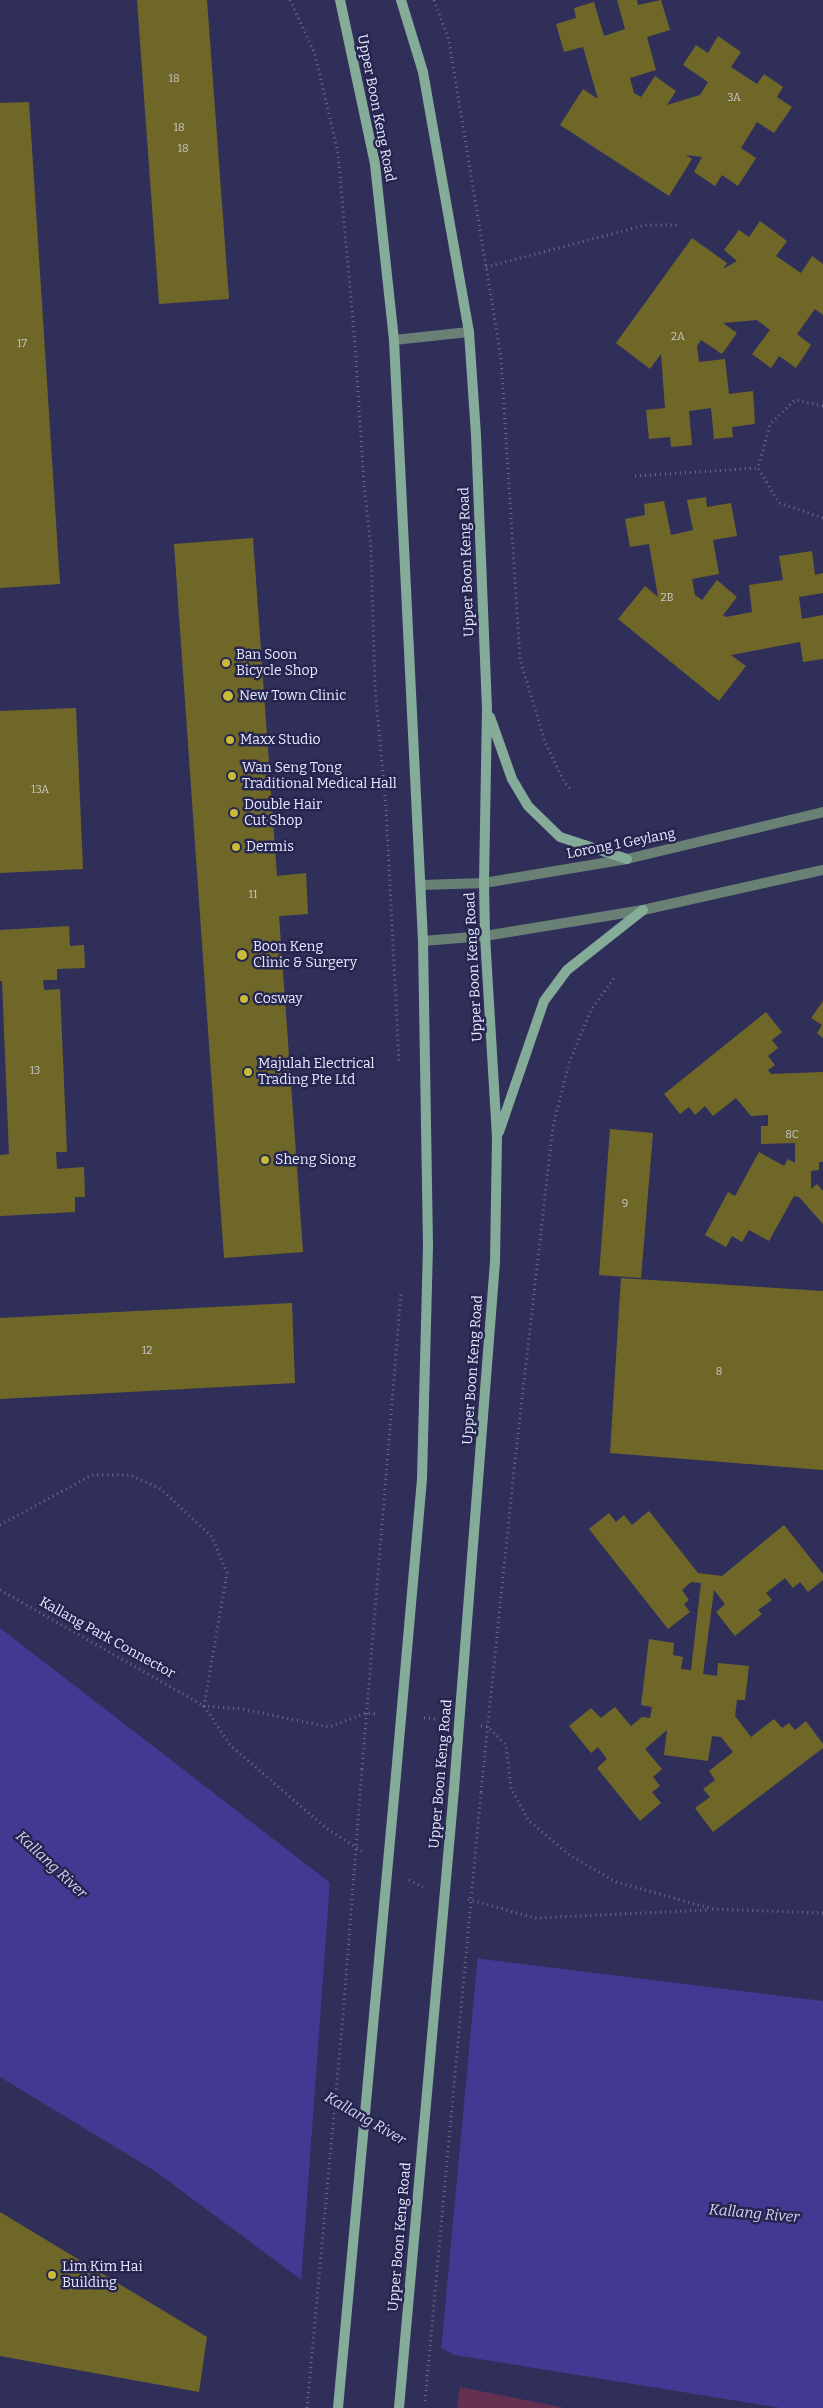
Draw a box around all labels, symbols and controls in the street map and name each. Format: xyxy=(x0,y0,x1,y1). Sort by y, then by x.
street label: Upper Boon Keng Road xyxy=(353,33,399,183)
house number: 18 xyxy=(168,72,180,86)
house number: 3A xyxy=(727,91,741,105)
house number: 18 xyxy=(173,121,185,135)
house number: 18 xyxy=(177,142,189,156)
house number: 2A xyxy=(671,330,685,344)
house number: 17 xyxy=(17,337,27,351)
street label: Upper Boon Keng Road xyxy=(456,487,478,637)
house number: 2B xyxy=(660,591,674,605)
place label: Ban Soon Bicycle Shop xyxy=(236,647,318,680)
marker: Ban Soon Bicycle Shop xyxy=(220,657,232,669)
place label: New Town Clinic xyxy=(239,688,346,704)
marker: New Town Clinic xyxy=(221,689,235,703)
place label: Maxx Studio xyxy=(240,732,321,748)
marker: Maxx Studio xyxy=(224,734,236,746)
place label: Wan Seng Tong Traditional Medical Hall xyxy=(242,760,397,792)
marker: Wan Seng Tong Traditional Medical Hall xyxy=(226,770,238,782)
house number: 13A xyxy=(31,783,49,797)
place label: Double Hair Cut Shop xyxy=(244,797,322,830)
marker: Double Hair Cut Shop xyxy=(228,807,240,819)
street label: Lorong 1 Geylang xyxy=(565,825,677,863)
place label: Dermis xyxy=(246,839,294,855)
marker: Dermis xyxy=(230,841,242,853)
house number: 11 xyxy=(249,888,257,902)
street label: Upper Boon Keng Road xyxy=(462,892,486,1042)
place label: Boon Keng Clinic & Surgery xyxy=(253,939,357,972)
marker: Boon Keng Clinic & Surgery xyxy=(235,948,249,962)
place label: Cosway xyxy=(254,991,303,1007)
marker: Cosway xyxy=(238,993,250,1005)
place label: Majulah Electrical Trading Pte Ltd xyxy=(258,1056,375,1088)
house number: 13 xyxy=(30,1064,40,1078)
marker: Majulah Electrical Trading Pte Ltd xyxy=(242,1066,254,1078)
house number: 8C xyxy=(785,1128,799,1142)
place label: Sheng Siong xyxy=(275,1152,356,1168)
marker: Sheng Siong xyxy=(259,1154,271,1166)
house number: 9 xyxy=(622,1197,628,1211)
street label: Upper Boon Keng Road xyxy=(459,1295,487,1445)
house number: 12 xyxy=(142,1344,152,1358)
house number: 8 xyxy=(716,1365,722,1379)
street label: Kallang Park Connector xyxy=(36,1594,178,1682)
street label: Upper Boon Keng Road xyxy=(426,1699,456,1849)
water label: Kallang River xyxy=(12,1828,90,1902)
water label: Kallang River xyxy=(321,2089,409,2149)
street label: Upper Boon Keng Road xyxy=(385,2162,415,2312)
water label: Kallang River xyxy=(708,2201,800,2227)
place label: Lim Kim Hai Building xyxy=(62,2259,143,2292)
marker: Lim Kim Hai Building xyxy=(46,2269,58,2281)

